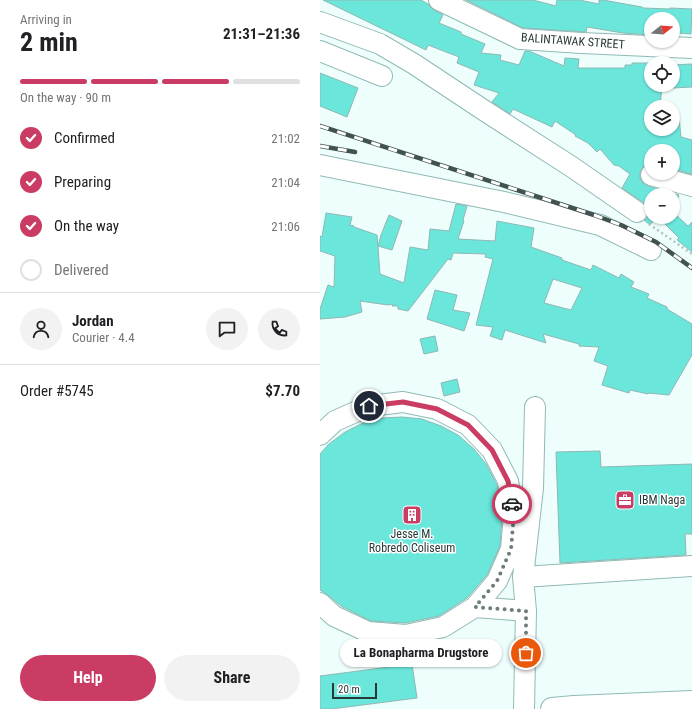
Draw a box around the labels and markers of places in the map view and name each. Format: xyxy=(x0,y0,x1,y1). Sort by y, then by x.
pin xyxy=(352,389,386,423)
office icon: IBM Naga xyxy=(614,489,636,511)
place label: IBM Naga xyxy=(639,493,685,507)
building icon: Jesse M. Robredo Coliseum xyxy=(401,504,423,526)
place label: Jesse M. Robredo Coliseum xyxy=(369,527,455,555)
pin xyxy=(509,636,543,670)
callout: La Bonapharma Drugstore xyxy=(340,639,502,667)

